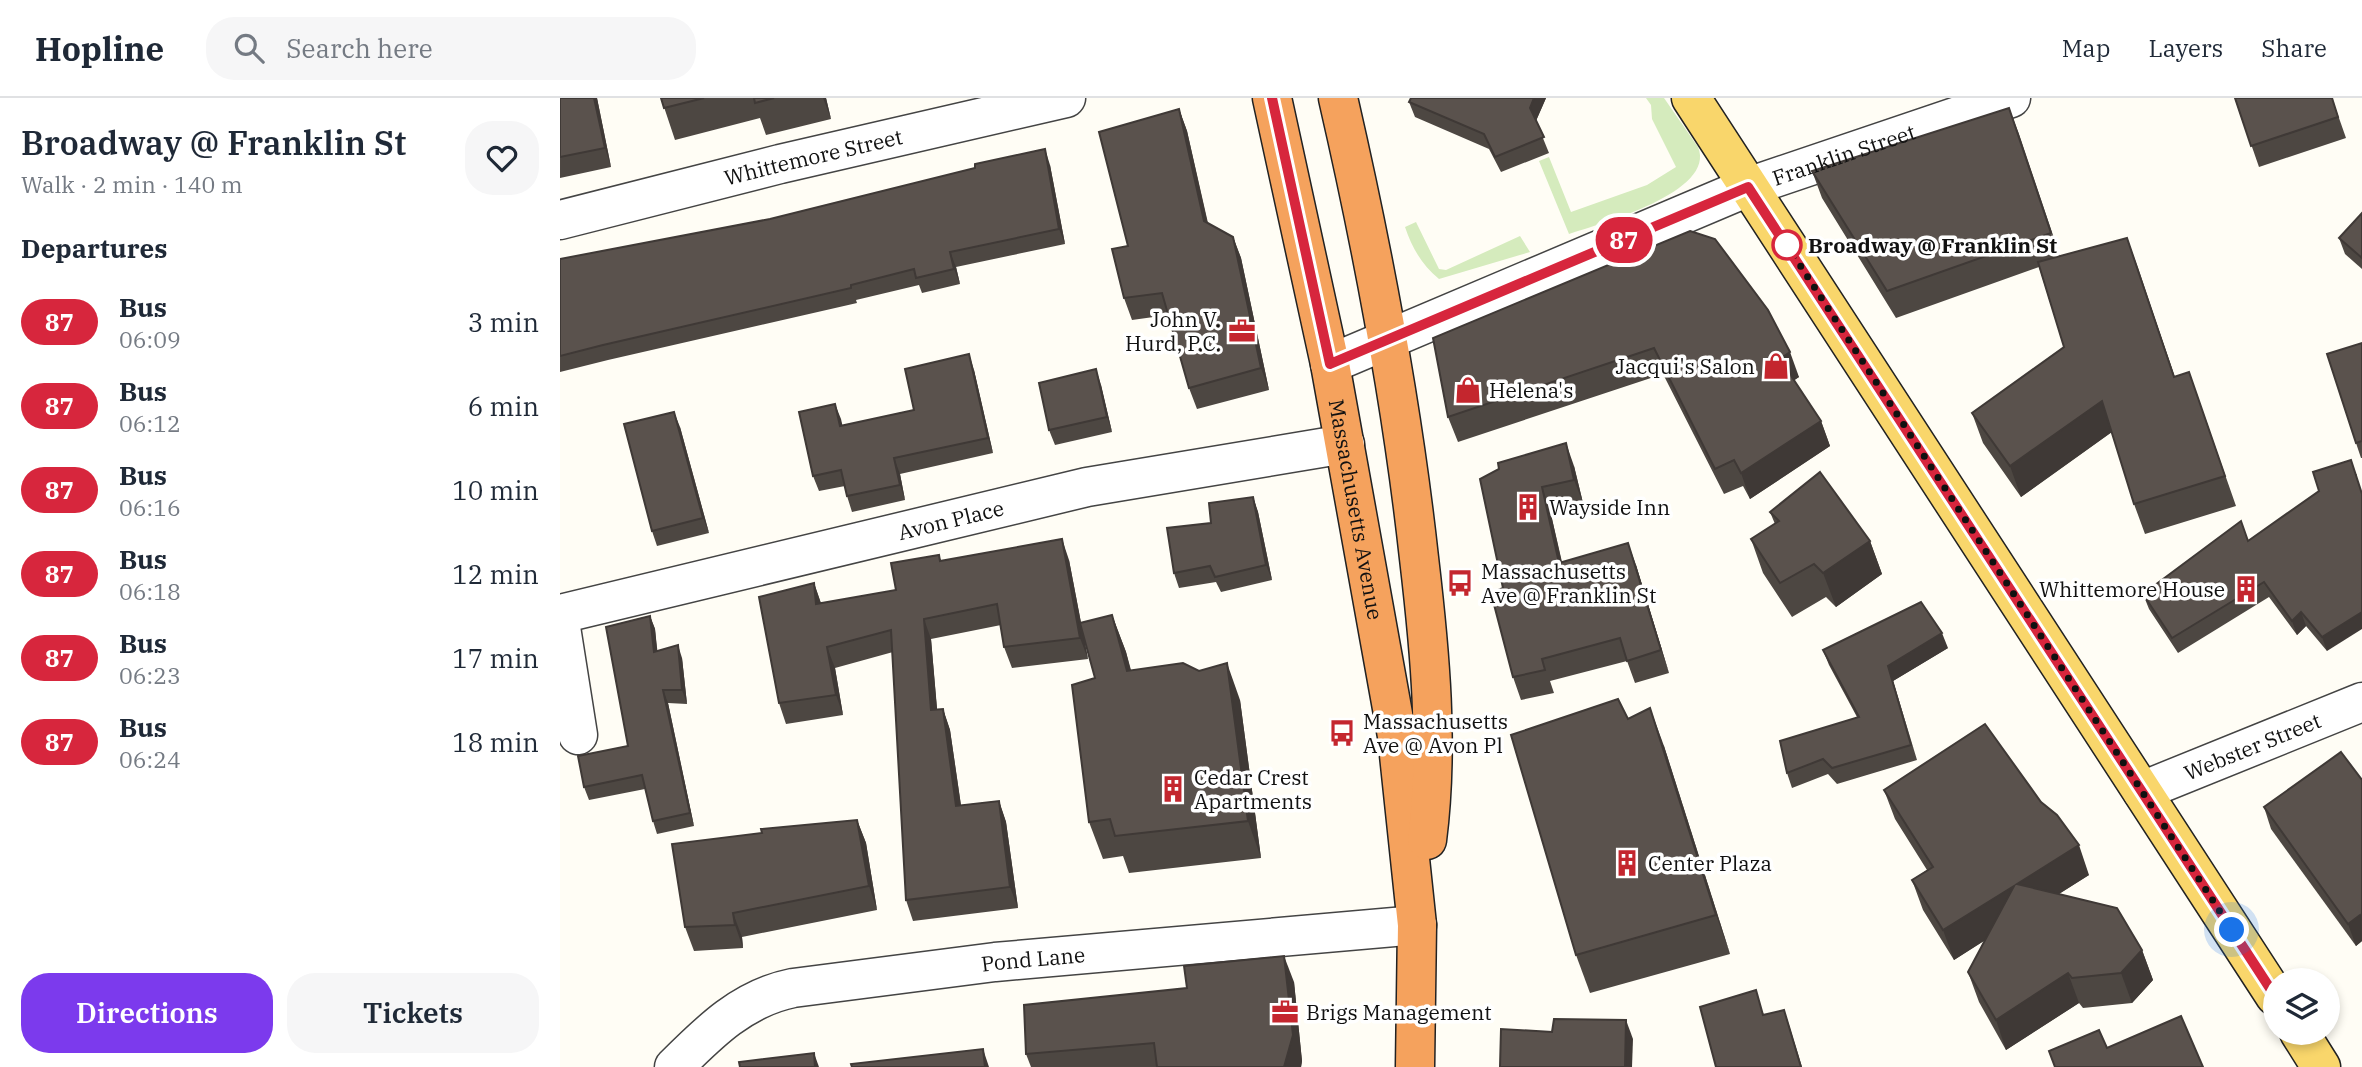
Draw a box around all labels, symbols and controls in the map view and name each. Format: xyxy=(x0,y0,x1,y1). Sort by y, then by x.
search box xyxy=(206,17,696,80)
text: Hopline xyxy=(35,27,164,70)
icon: search xyxy=(230,29,268,67)
text: Search here xyxy=(286,31,433,65)
text: Map xyxy=(2062,32,2110,64)
text: Layers xyxy=(2148,32,2223,64)
text: Share xyxy=(2261,32,2327,64)
street label: Franklin Street xyxy=(1769,117,1919,192)
text: Broadway @ Franklin St xyxy=(21,121,406,164)
button: heart xyxy=(465,121,539,195)
street label: Whittemore Street xyxy=(721,122,905,192)
text: Walk · 2 min · 140 m xyxy=(21,169,243,199)
line badge: 87 xyxy=(1592,217,1656,263)
text: 87 xyxy=(1610,224,1638,256)
marker: Broadway @ Franklin St xyxy=(1772,230,1802,260)
text: Departures xyxy=(21,231,167,265)
place label: Broadway @ Franklin St xyxy=(1808,231,2057,259)
text: Bus xyxy=(119,290,167,324)
text: 3 min xyxy=(468,305,539,339)
place label: John V. Hurd, P.C. xyxy=(1125,305,1221,357)
text: 87 xyxy=(45,306,74,338)
office icon: John V. Hurd, P.C. xyxy=(1227,316,1257,346)
text: 06:09 xyxy=(119,324,181,354)
shop icon: Jacqui's Salon xyxy=(1761,351,1791,381)
place label: Jacqui's Salon xyxy=(1616,352,1755,380)
text: Bus xyxy=(119,374,167,408)
shop icon: Helena's xyxy=(1453,375,1483,405)
place label: Helena's xyxy=(1489,376,1573,404)
text: 6 min xyxy=(468,389,539,423)
text: 87 xyxy=(45,390,74,422)
street label: Massachusetts Avenue xyxy=(1323,397,1390,622)
text: 06:12 xyxy=(119,408,181,438)
text: Bus xyxy=(119,458,167,492)
text: 10 min xyxy=(452,473,539,507)
text: 87 xyxy=(45,474,74,506)
text: 06:16 xyxy=(119,492,181,522)
building icon: Wayside Inn xyxy=(1513,492,1543,522)
place label: Wayside Inn xyxy=(1549,493,1670,521)
street label: Avon Place xyxy=(895,494,1007,546)
text: Bus xyxy=(119,542,167,576)
text: 12 min xyxy=(452,557,539,591)
place label: Massachusetts Ave @ Franklin St xyxy=(1481,557,1656,609)
text: 87 xyxy=(45,558,74,590)
bus stop icon: Massachusetts Ave @ Franklin St xyxy=(1445,568,1475,598)
building icon: Whittemore House xyxy=(2231,574,2261,604)
place label: Whittemore House xyxy=(2039,575,2225,603)
text: 06:18 xyxy=(119,576,181,606)
text: Bus xyxy=(119,626,167,660)
text: 17 min xyxy=(452,641,539,675)
text: 87 xyxy=(45,642,74,674)
text: 06:23 xyxy=(119,660,181,690)
street label: Webster Street xyxy=(2180,706,2325,787)
place label: Massachusetts Ave @ Avon Pl xyxy=(1363,707,1508,759)
text: Bus xyxy=(119,710,167,744)
bus stop icon: Massachusetts Ave @ Avon Pl xyxy=(1327,718,1357,748)
text: 18 min xyxy=(452,725,539,759)
text: 87 xyxy=(45,726,74,758)
text: 06:24 xyxy=(119,744,181,774)
place label: Cedar Crest Apartments xyxy=(1194,763,1312,815)
building icon: Cedar Crest Apartments xyxy=(1158,774,1188,804)
building icon: Center Plaza xyxy=(1612,848,1642,878)
place label: Center Plaza xyxy=(1648,849,1772,877)
your location xyxy=(2214,912,2249,947)
street label: Pond Lane xyxy=(979,940,1086,978)
map controls xyxy=(2263,968,2340,1045)
button: layers xyxy=(2263,968,2340,1045)
button: Directions xyxy=(21,973,273,1053)
button: Tickets xyxy=(287,973,539,1053)
office icon: Brigs Management xyxy=(1270,997,1300,1027)
place label: Brigs Management xyxy=(1306,998,1492,1026)

